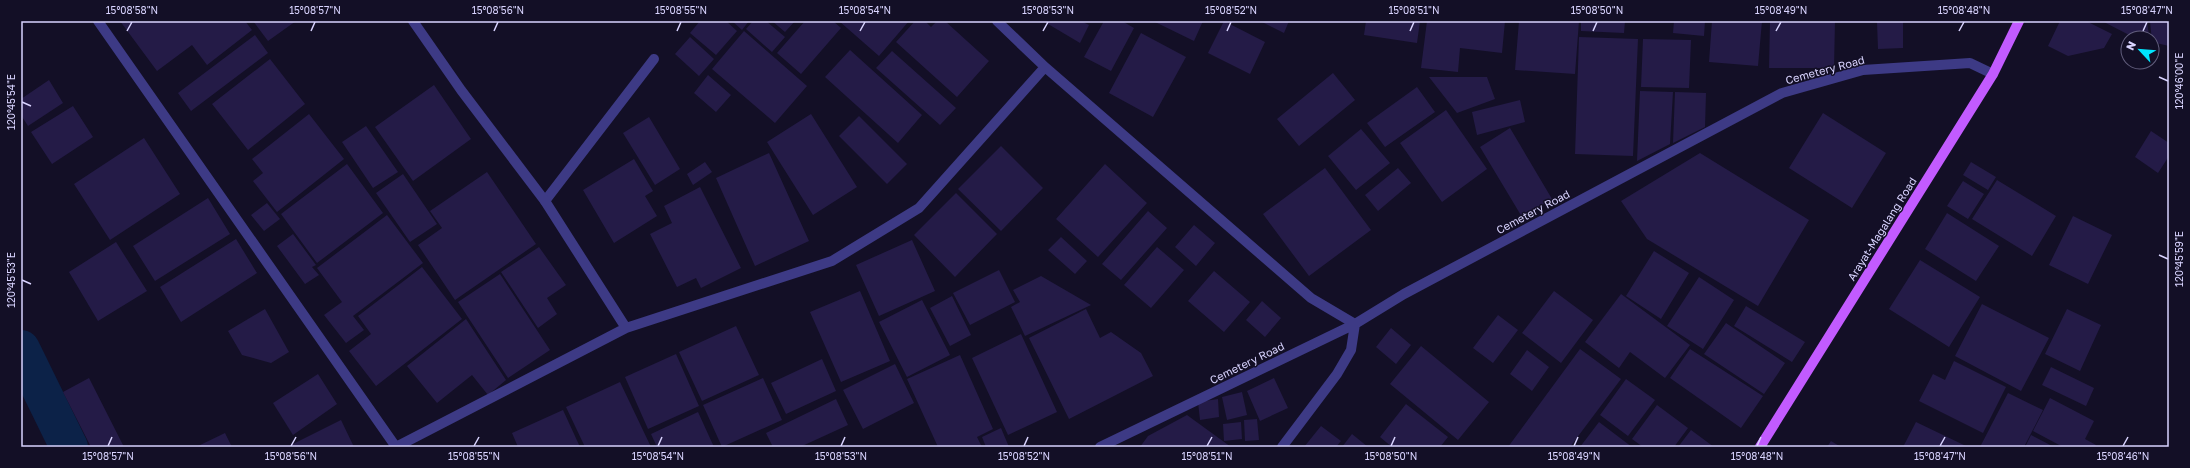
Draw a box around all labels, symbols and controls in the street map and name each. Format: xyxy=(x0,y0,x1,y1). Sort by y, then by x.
text: 15°08'58"N xyxy=(106,4,158,16)
text: 15°08'57"N xyxy=(289,4,341,16)
text: 15°08'56"N xyxy=(472,4,524,16)
text: 15°08'55"N xyxy=(655,4,707,16)
text: 15°08'54"N xyxy=(839,4,891,16)
text: 15°08'53"N xyxy=(1022,4,1074,16)
text: 15°08'52"N xyxy=(1205,4,1257,16)
text: 15°08'51"N xyxy=(1388,4,1440,16)
text: 15°08'50"N xyxy=(1571,4,1623,16)
text: 15°08'49"N xyxy=(1755,4,1807,16)
text: 15°08'48"N xyxy=(1938,4,1990,16)
text: 15°08'47"N xyxy=(2121,4,2173,16)
north arrow xyxy=(2120,30,2160,70)
text: N xyxy=(2123,39,2138,52)
street label: Cemetery Road xyxy=(1784,53,1866,86)
text: 120°46'00"E xyxy=(2173,53,2185,109)
text: 120°45'54"E xyxy=(5,74,17,130)
street label: Arayat-Magalang Road xyxy=(1844,175,1919,283)
street label: Cemetery Road xyxy=(1494,187,1572,236)
text: 120°45'59"E xyxy=(2173,231,2185,287)
text: 120°45'53"E xyxy=(5,252,17,308)
street label: Cemetery Road xyxy=(1207,339,1286,386)
text: 15°08'57"N xyxy=(82,450,134,462)
text: 15°08'56"N xyxy=(265,450,317,462)
text: 15°08'55"N xyxy=(448,450,500,462)
text: 15°08'54"N xyxy=(632,450,684,462)
text: 15°08'53"N xyxy=(815,450,867,462)
text: 15°08'52"N xyxy=(998,450,1050,462)
text: 15°08'51"N xyxy=(1181,450,1233,462)
text: 15°08'50"N xyxy=(1365,450,1417,462)
text: 15°08'49"N xyxy=(1548,450,1600,462)
text: 15°08'48"N xyxy=(1731,450,1783,462)
text: 15°08'47"N xyxy=(1914,450,1966,462)
text: 15°08'46"N xyxy=(2097,450,2149,462)

